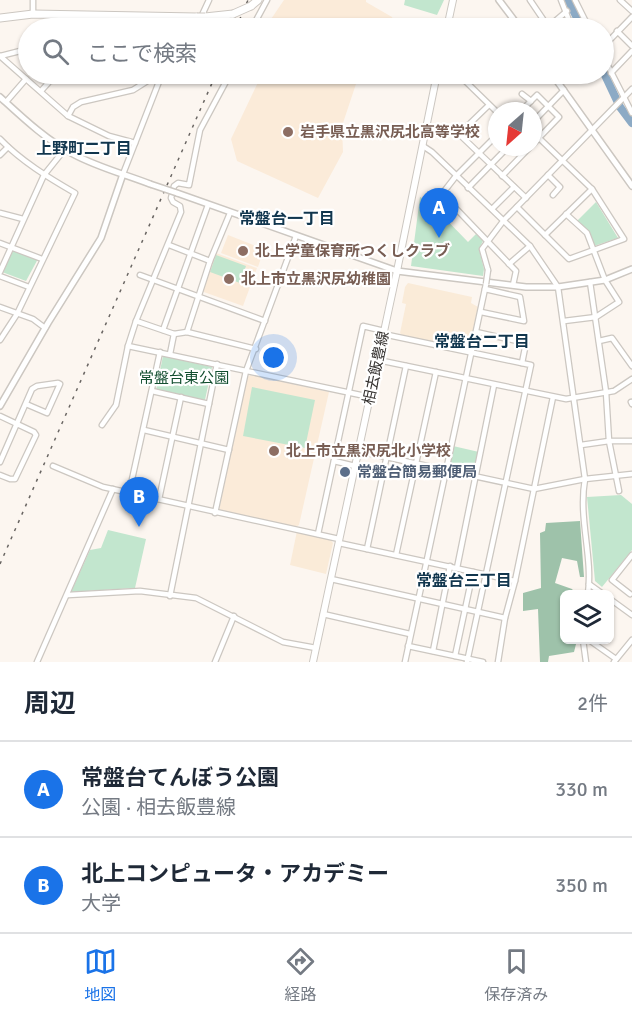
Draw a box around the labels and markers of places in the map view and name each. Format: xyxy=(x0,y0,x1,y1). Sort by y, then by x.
place label: 岩手県立黒沢尻北高等学校 xyxy=(300,123,480,141)
marker: 岩手県立黒沢尻北高等学校 xyxy=(281,125,295,139)
pin: A xyxy=(420,188,458,238)
place label: 北上学童保育所つくしクラブ xyxy=(255,242,450,260)
marker: 北上学童保育所つくしクラブ xyxy=(236,244,250,258)
place label: 北上市立黒沢尻幼稚園 xyxy=(241,270,391,288)
marker: 北上市立黒沢尻幼稚園 xyxy=(222,272,236,286)
place label: 北上市立黒沢尻北小学校 xyxy=(286,442,451,460)
marker: 北上市立黒沢尻北小学校 xyxy=(267,444,281,458)
place label: 常盤台簡易郵便局 xyxy=(357,463,477,481)
marker: 常盤台簡易郵便局 xyxy=(338,465,352,479)
pin: B xyxy=(120,478,158,527)

